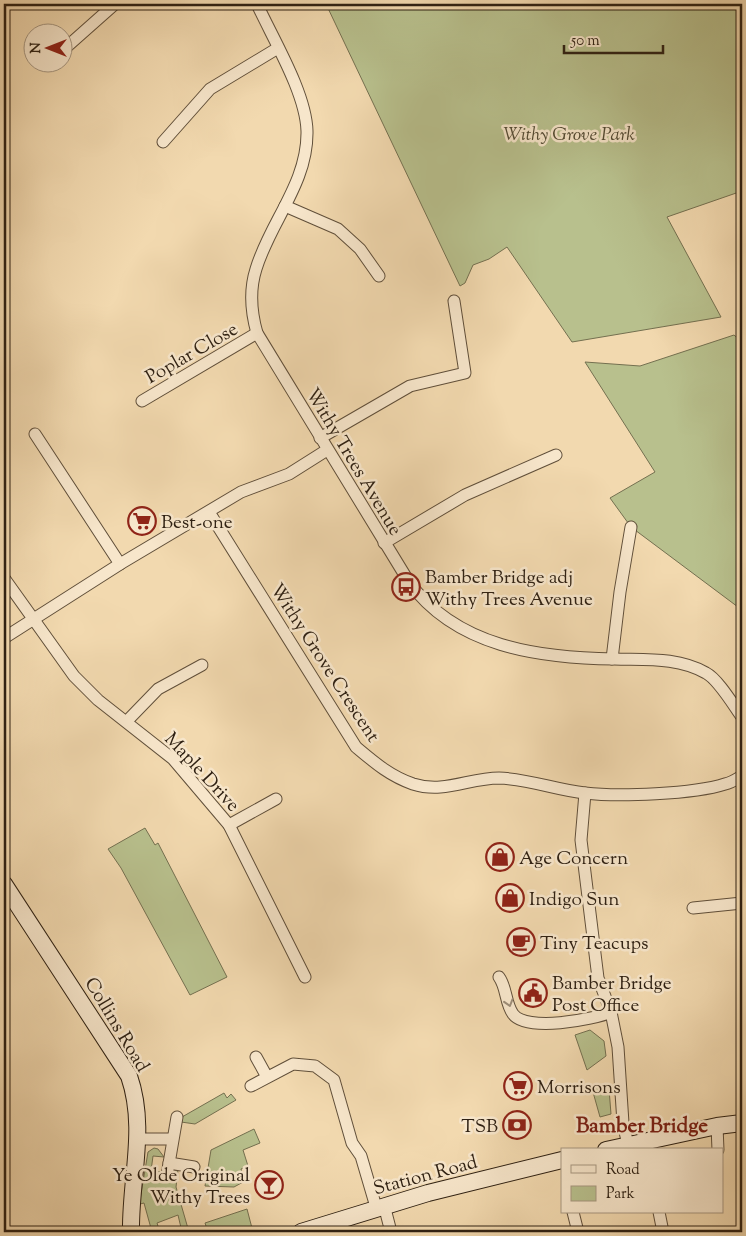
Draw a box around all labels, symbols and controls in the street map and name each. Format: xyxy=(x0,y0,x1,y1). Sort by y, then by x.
north arrow xyxy=(22,22,72,72)
scale bar xyxy=(564,22,662,54)
text: 50 m xyxy=(570,31,600,52)
text: N xyxy=(27,42,47,54)
park label: Withy Grove Park xyxy=(503,122,635,149)
street label: Poplar Close xyxy=(141,317,244,392)
street label: Withy Trees Avenue xyxy=(298,383,408,541)
supermarket icon: Best-one xyxy=(127,506,157,536)
place label: Best-one xyxy=(161,510,233,537)
place label: Bamber Bridge adj Withy Trees Avenue xyxy=(425,565,593,614)
bus stop icon: Bamber Bridge adj Withy Trees Avenue xyxy=(391,572,421,602)
street label: Withy Grove Crescent xyxy=(262,579,386,749)
street label: Maple Drive xyxy=(157,727,245,819)
shop icon: Age Concern xyxy=(485,842,515,872)
place label: Age Concern xyxy=(519,846,628,873)
shop icon: Indigo Sun xyxy=(495,883,525,913)
place label: Indigo Sun xyxy=(529,887,619,914)
cafe icon: Tiny Teacups xyxy=(506,927,536,957)
place label: Tiny Teacups xyxy=(540,931,649,958)
place label: Bamber Bridge Post Office xyxy=(552,971,672,1020)
street label: Collins Road xyxy=(77,973,155,1078)
public building icon: Bamber Bridge Post Office xyxy=(518,978,548,1008)
one-way arrow xyxy=(503,998,513,1006)
supermarket icon: Morrisons xyxy=(503,1071,533,1101)
place label: Morrisons xyxy=(537,1075,621,1102)
bank icon: TSB xyxy=(502,1110,532,1140)
district label: Bamber Bridge xyxy=(576,1112,708,1142)
place label: TSB xyxy=(461,1114,498,1141)
legend xyxy=(561,1148,724,1214)
street label: Station Road xyxy=(371,1150,481,1203)
text: Road xyxy=(606,1160,640,1181)
place label: Ye Olde Original Withy Trees xyxy=(112,1163,250,1212)
bar icon: Ye Olde Original Withy Trees xyxy=(254,1170,284,1200)
text: Park xyxy=(606,1184,635,1205)

